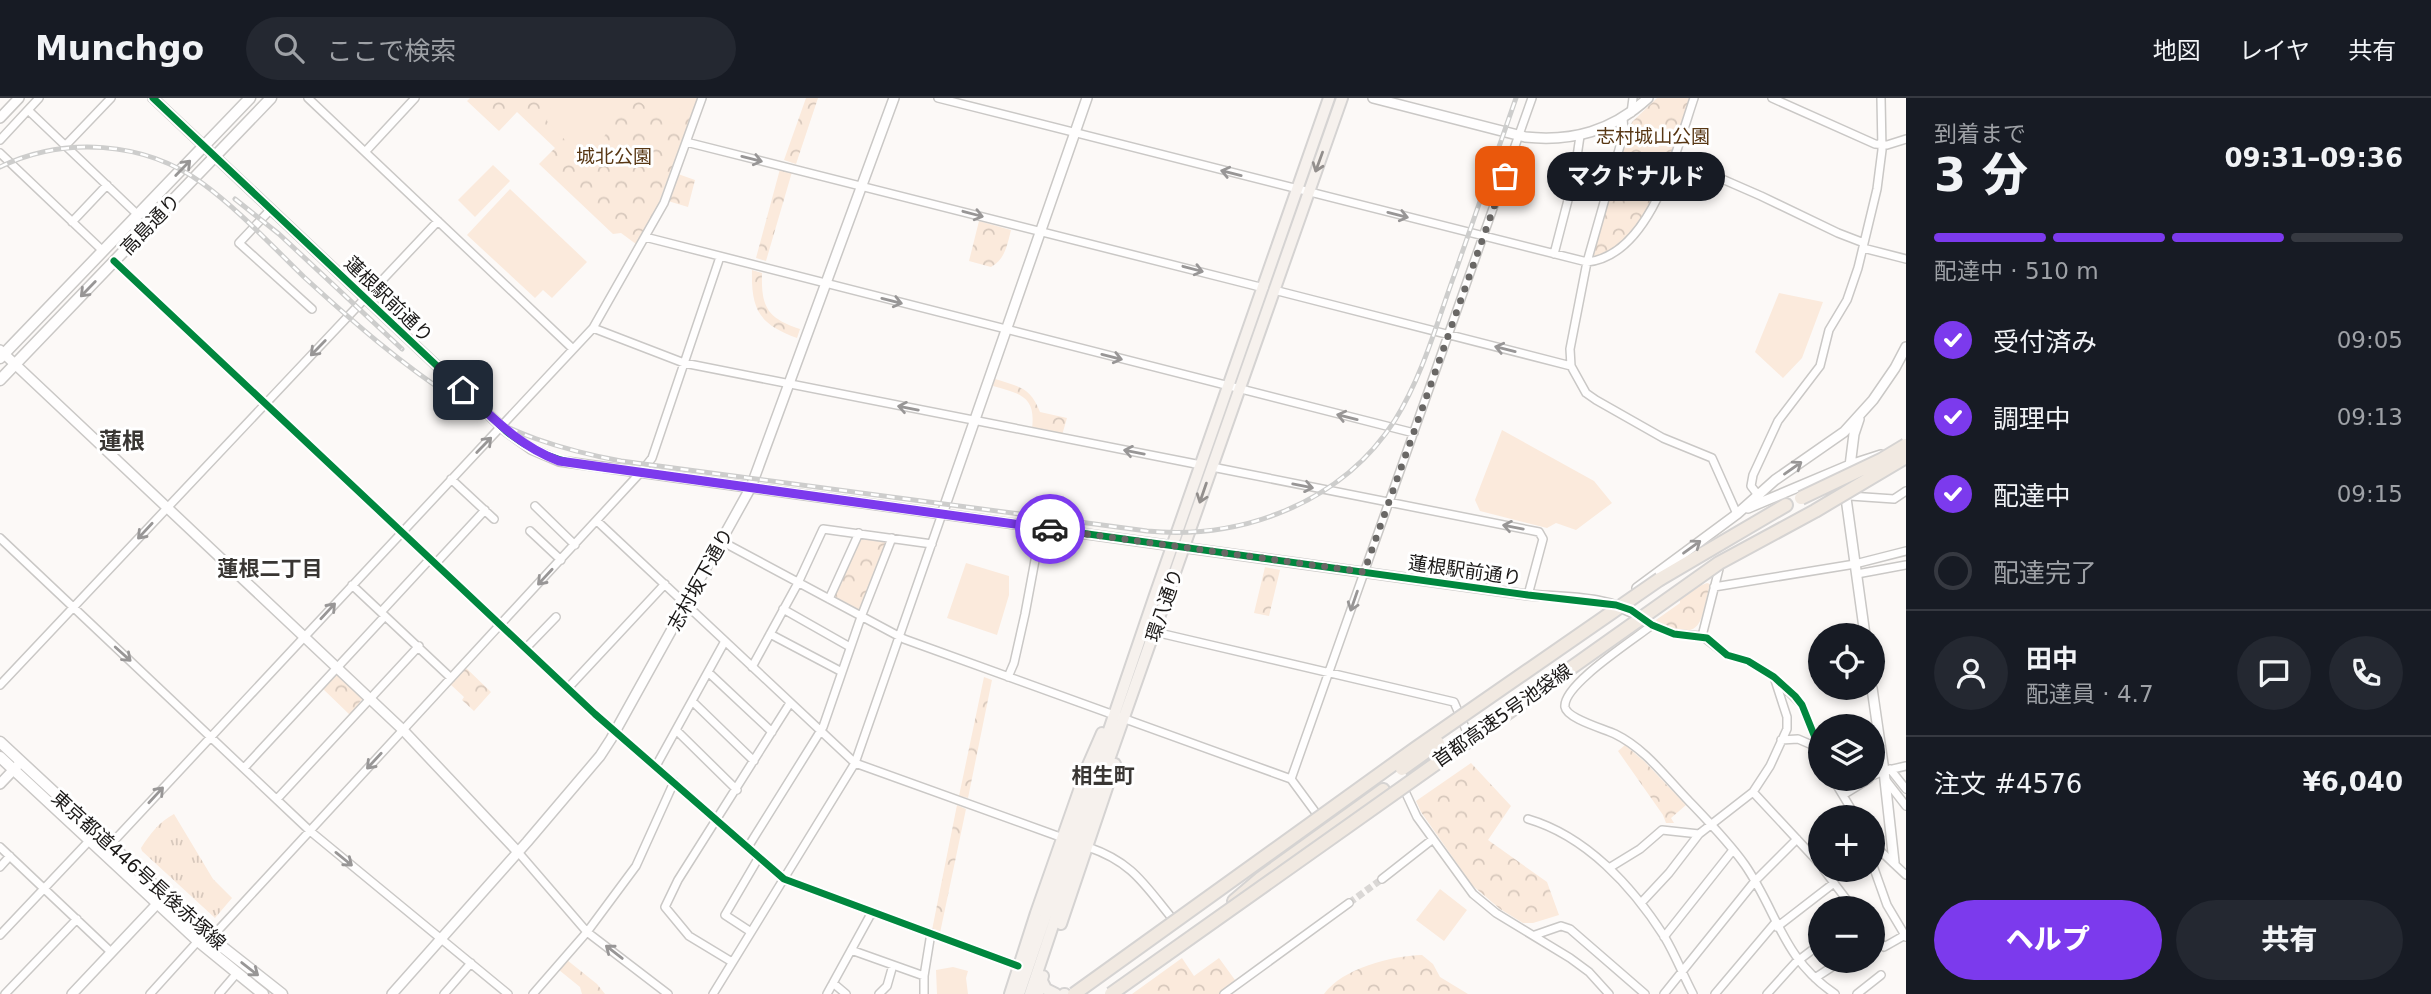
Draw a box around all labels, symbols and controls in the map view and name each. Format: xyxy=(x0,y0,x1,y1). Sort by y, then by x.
search box xyxy=(246,17,736,80)
text: Munchgo xyxy=(35,29,204,68)
icon: search xyxy=(270,29,308,67)
text: ここで検索 xyxy=(326,36,456,66)
text: 地図 xyxy=(2153,37,2201,65)
text: レイヤ xyxy=(2239,37,2310,65)
text: 共有 xyxy=(2348,37,2396,65)
text: 到着まで xyxy=(1934,121,2026,147)
park label: 志村城山公園 xyxy=(1596,125,1710,147)
text: 09:31–09:36 xyxy=(2224,143,2403,173)
park label: 城北公園 xyxy=(576,145,652,167)
pin xyxy=(1475,146,1535,206)
text: 3 分 xyxy=(1934,148,2028,202)
one-way arrow xyxy=(1312,151,1324,173)
callout: マクドナルド xyxy=(1547,152,1726,200)
one-way arrow xyxy=(740,153,763,166)
icon: bag xyxy=(1486,157,1524,195)
one-way arrow xyxy=(175,159,192,176)
text: マクドナルド xyxy=(1567,163,1705,189)
one-way arrow xyxy=(1220,166,1243,179)
street label: 高島通り xyxy=(116,189,184,259)
one-way arrow xyxy=(961,208,984,221)
one-way arrow xyxy=(1386,209,1409,222)
street label: 蓮根駅前通り xyxy=(340,251,438,347)
text: 配達中 · 510 m xyxy=(1934,258,2099,284)
one-way arrow xyxy=(1181,263,1204,276)
one-way arrow xyxy=(79,280,96,297)
one-way arrow xyxy=(880,295,903,308)
icon: check xyxy=(1934,321,1972,359)
text: 受付済み xyxy=(1993,327,2097,357)
text: 09:05 xyxy=(2337,327,2403,353)
one-way arrow xyxy=(309,339,326,356)
one-way arrow xyxy=(1494,342,1517,355)
one-way arrow xyxy=(1100,351,1123,364)
pin xyxy=(433,360,493,420)
icon: home xyxy=(444,371,482,409)
icon: check xyxy=(1934,398,1972,436)
one-way arrow xyxy=(897,401,920,414)
text: 調理中 xyxy=(1993,404,2071,434)
text: 09:13 xyxy=(2337,404,2403,430)
one-way arrow xyxy=(1337,410,1359,423)
district label: 蓮根 xyxy=(99,428,145,454)
one-way arrow xyxy=(475,437,492,454)
one-way arrow xyxy=(1123,445,1146,459)
one-way arrow xyxy=(1783,461,1802,475)
icon: check xyxy=(1934,475,1972,513)
one-way arrow xyxy=(1291,480,1314,493)
one-way arrow xyxy=(1196,481,1209,503)
text: 配達中 xyxy=(1993,481,2071,511)
text: 09:15 xyxy=(2337,481,2403,507)
courier xyxy=(1015,494,1085,564)
icon: car xyxy=(1031,510,1069,548)
one-way arrow xyxy=(1502,520,1525,534)
one-way arrow xyxy=(137,522,153,540)
street label: 志村坂下通り xyxy=(663,524,737,634)
one-way arrow xyxy=(1682,540,1701,554)
street label: 蓮根駅前通り xyxy=(1407,551,1523,589)
district label: 蓮根二丁目 xyxy=(218,557,323,581)
text: 配達完了 xyxy=(1993,558,2097,588)
street label: 環八通り xyxy=(1141,565,1187,645)
one-way arrow xyxy=(537,568,554,585)
one-way arrow xyxy=(1347,590,1359,612)
one-way arrow xyxy=(320,602,336,620)
map controls xyxy=(1808,623,1885,973)
button: locate xyxy=(1808,623,1885,700)
button: person xyxy=(1934,636,2008,710)
button: chat xyxy=(2237,636,2311,710)
button: phone xyxy=(2329,636,2403,710)
text: 田中 xyxy=(2026,644,2078,674)
one-way arrow xyxy=(114,646,132,662)
street label: 首都高速5号池袋線 xyxy=(1428,659,1576,771)
text: 配達員 · 4.7 xyxy=(2026,681,2154,707)
button: layers xyxy=(1808,714,1885,791)
one-way arrow xyxy=(365,752,382,769)
district label: 相生町 xyxy=(1072,764,1135,788)
text: ¥6,040 xyxy=(2303,767,2403,797)
text: 注文 #4576 xyxy=(1934,769,2082,799)
street label: 東京都道446号長後赤塚線 xyxy=(48,786,230,954)
one-way arrow xyxy=(148,787,165,804)
button: + xyxy=(1808,805,1885,882)
one-way arrow xyxy=(334,851,352,866)
button: − xyxy=(1808,896,1885,973)
button: ヘルプ xyxy=(1934,900,2162,980)
button: 共有 xyxy=(2176,900,2403,980)
one-way arrow xyxy=(605,945,623,960)
one-way arrow xyxy=(240,961,259,976)

